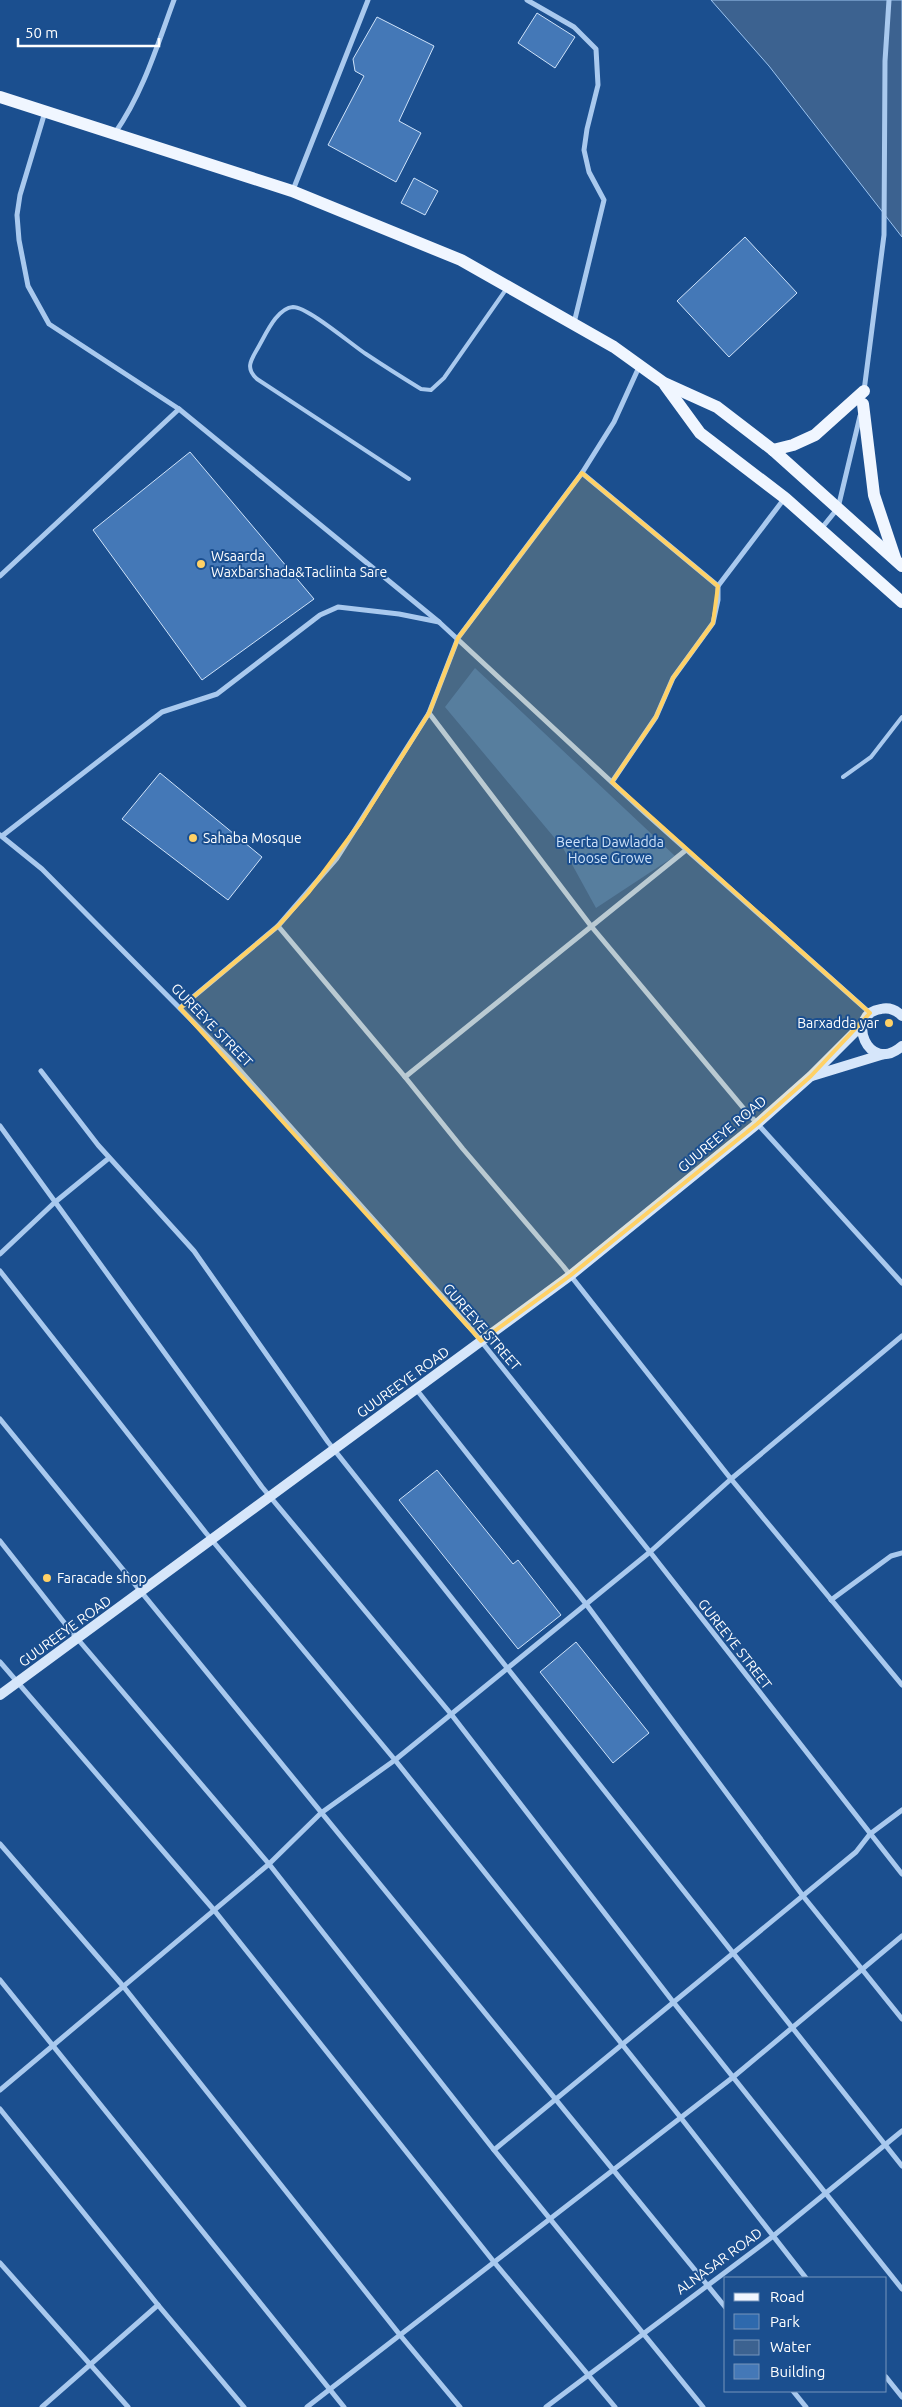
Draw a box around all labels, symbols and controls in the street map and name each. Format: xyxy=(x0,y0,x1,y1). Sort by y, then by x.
scale bar xyxy=(18,15,159,47)
text: 50 m xyxy=(25,24,58,41)
place label: Wsaarda Waxbarshada&Tacliinta Sare xyxy=(211,548,387,580)
marker: Wsaarda Waxbarshada&Tacliinta Sare xyxy=(195,558,207,570)
place label: Sahaba Mosque xyxy=(203,830,302,846)
marker: Sahaba Mosque xyxy=(187,832,199,844)
park label: Beerta Dawladda Hoose Growe xyxy=(556,834,664,866)
street label: GUREEYE STREET xyxy=(168,980,256,1070)
place label: Barxadda yar xyxy=(797,1015,880,1031)
marker: Barxadda yar xyxy=(883,1017,895,1029)
street label: GUUREEYE ROAD xyxy=(675,1092,770,1176)
street label: GUREEYE STREET xyxy=(440,1280,524,1374)
street label: GUUREEYE ROAD xyxy=(354,1343,452,1421)
place label: Faracade shop xyxy=(57,1570,147,1586)
marker: Faracade shop xyxy=(41,1572,53,1584)
street label: GUUREEYE ROAD xyxy=(16,1592,114,1670)
street label: GUREEYE STREET xyxy=(695,1596,775,1692)
street label: ALNASAR ROAD xyxy=(673,2224,765,2298)
legend xyxy=(724,2277,887,2392)
text: Road xyxy=(770,2288,805,2305)
text: Park xyxy=(770,2313,800,2330)
text: Water xyxy=(770,2338,811,2355)
text: Building xyxy=(770,2363,825,2380)

